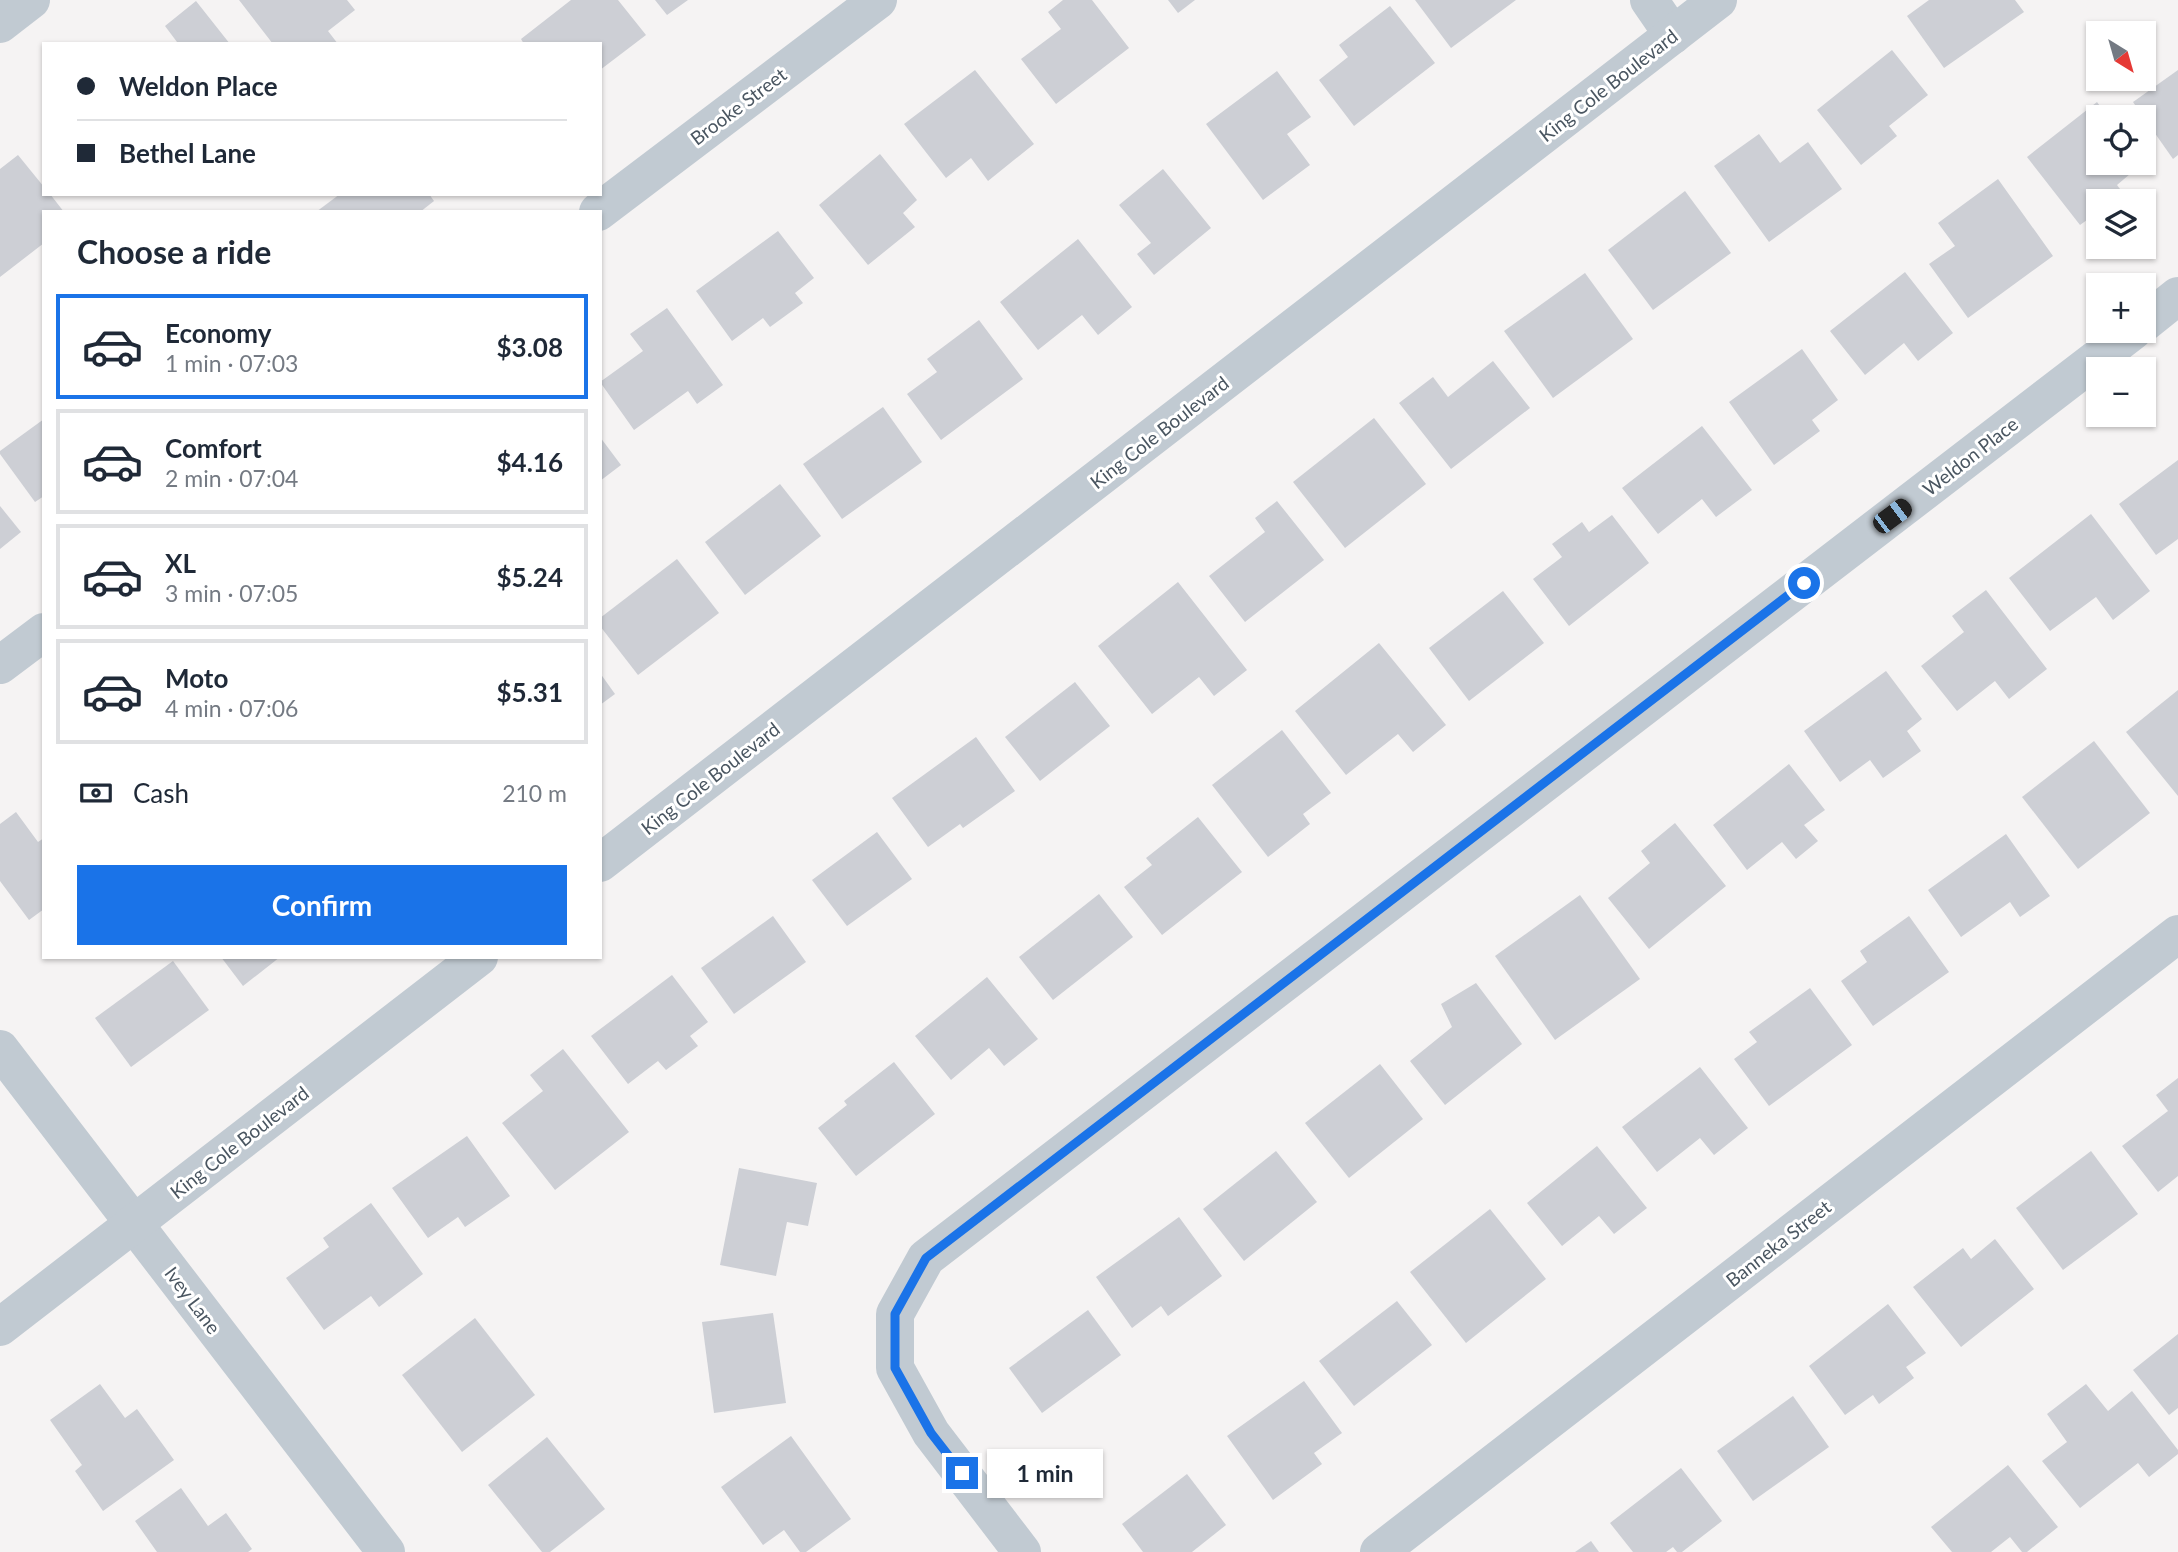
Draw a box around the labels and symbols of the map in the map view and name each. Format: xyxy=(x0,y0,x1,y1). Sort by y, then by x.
north arrow xyxy=(2086,21,2156,91)
street label: King Cole Boulevard xyxy=(1534,24,1682,146)
street label: Brooke Street xyxy=(685,62,791,150)
street label: King Cole Boulevard xyxy=(1085,371,1233,493)
street label: Weldon Place xyxy=(1918,412,2022,500)
car xyxy=(1869,495,1916,537)
route start xyxy=(1788,567,1820,599)
street label: King Cole Boulevard xyxy=(636,717,784,839)
street label: King Cole Boulevard xyxy=(165,1081,313,1203)
street label: Banneka Street xyxy=(1721,1195,1835,1291)
street label: Ivey Lane xyxy=(160,1262,226,1338)
callout: 1 min xyxy=(986,1448,1102,1498)
route end xyxy=(946,1457,978,1489)

